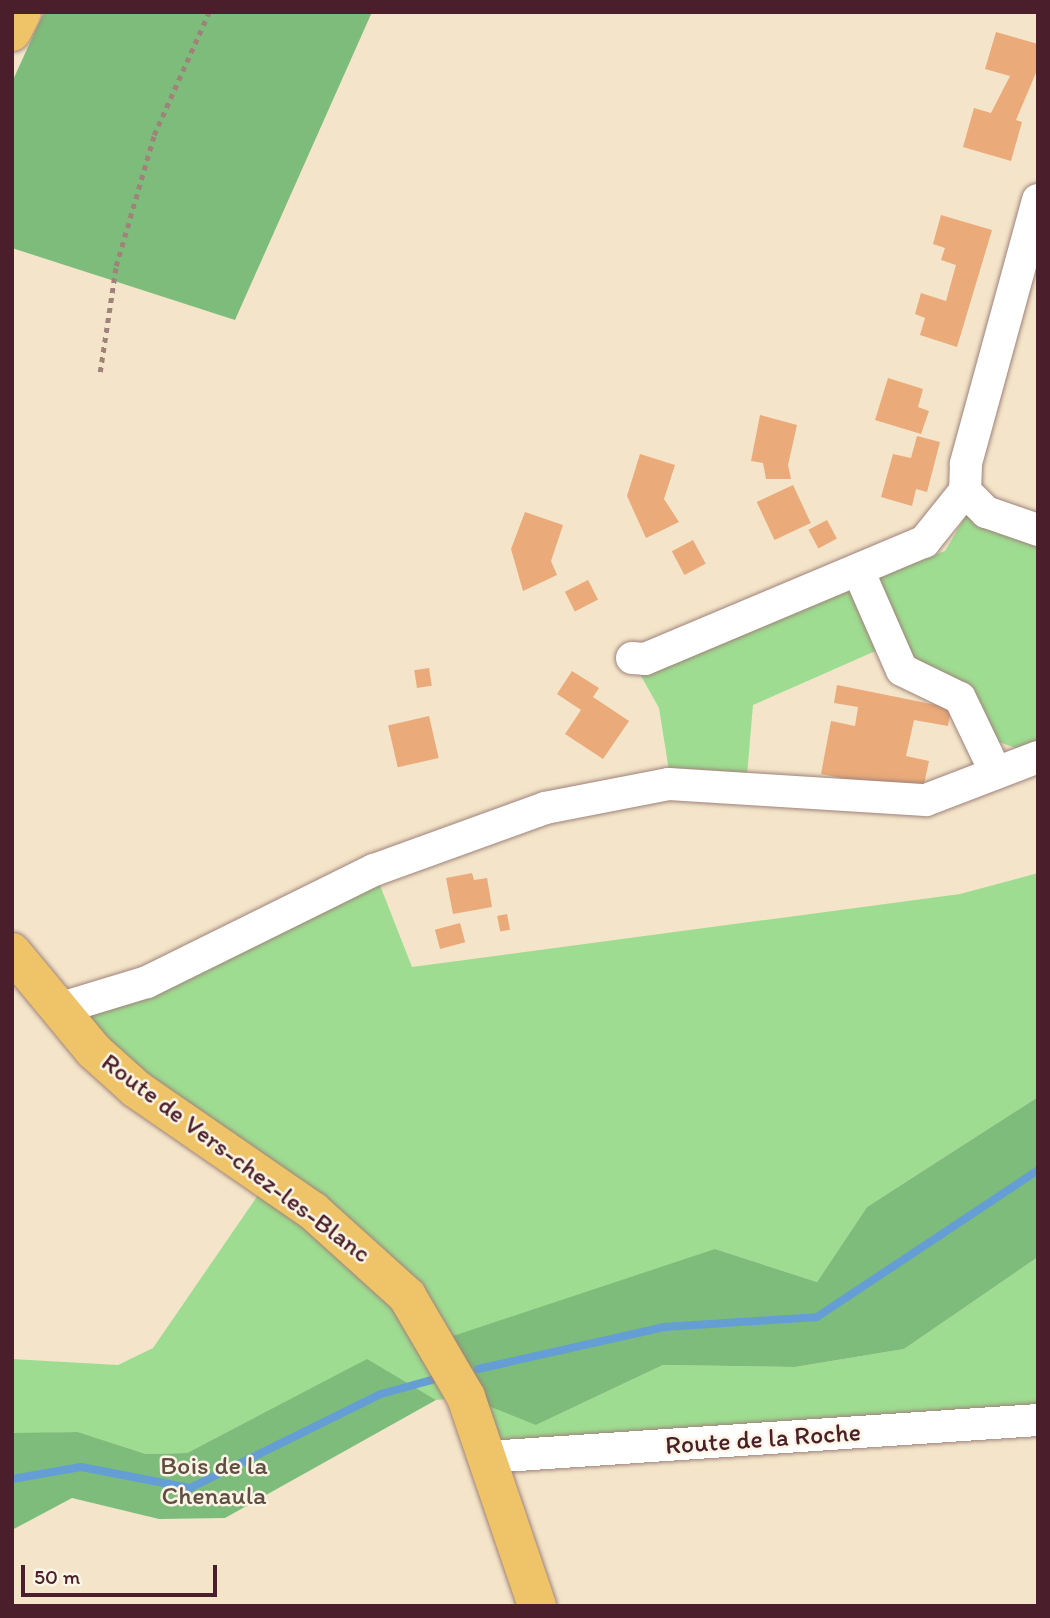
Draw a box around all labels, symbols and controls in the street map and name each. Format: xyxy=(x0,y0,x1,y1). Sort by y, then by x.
street label: Route de Vers-chez-les-Blanc xyxy=(95,1046,377,1270)
street label: Route de la Roche xyxy=(664,1417,862,1461)
park label: Bois de la Chenaula xyxy=(160,1450,268,1512)
scale bar xyxy=(24,1552,220,1596)
text: 50 m xyxy=(34,1564,80,1589)

